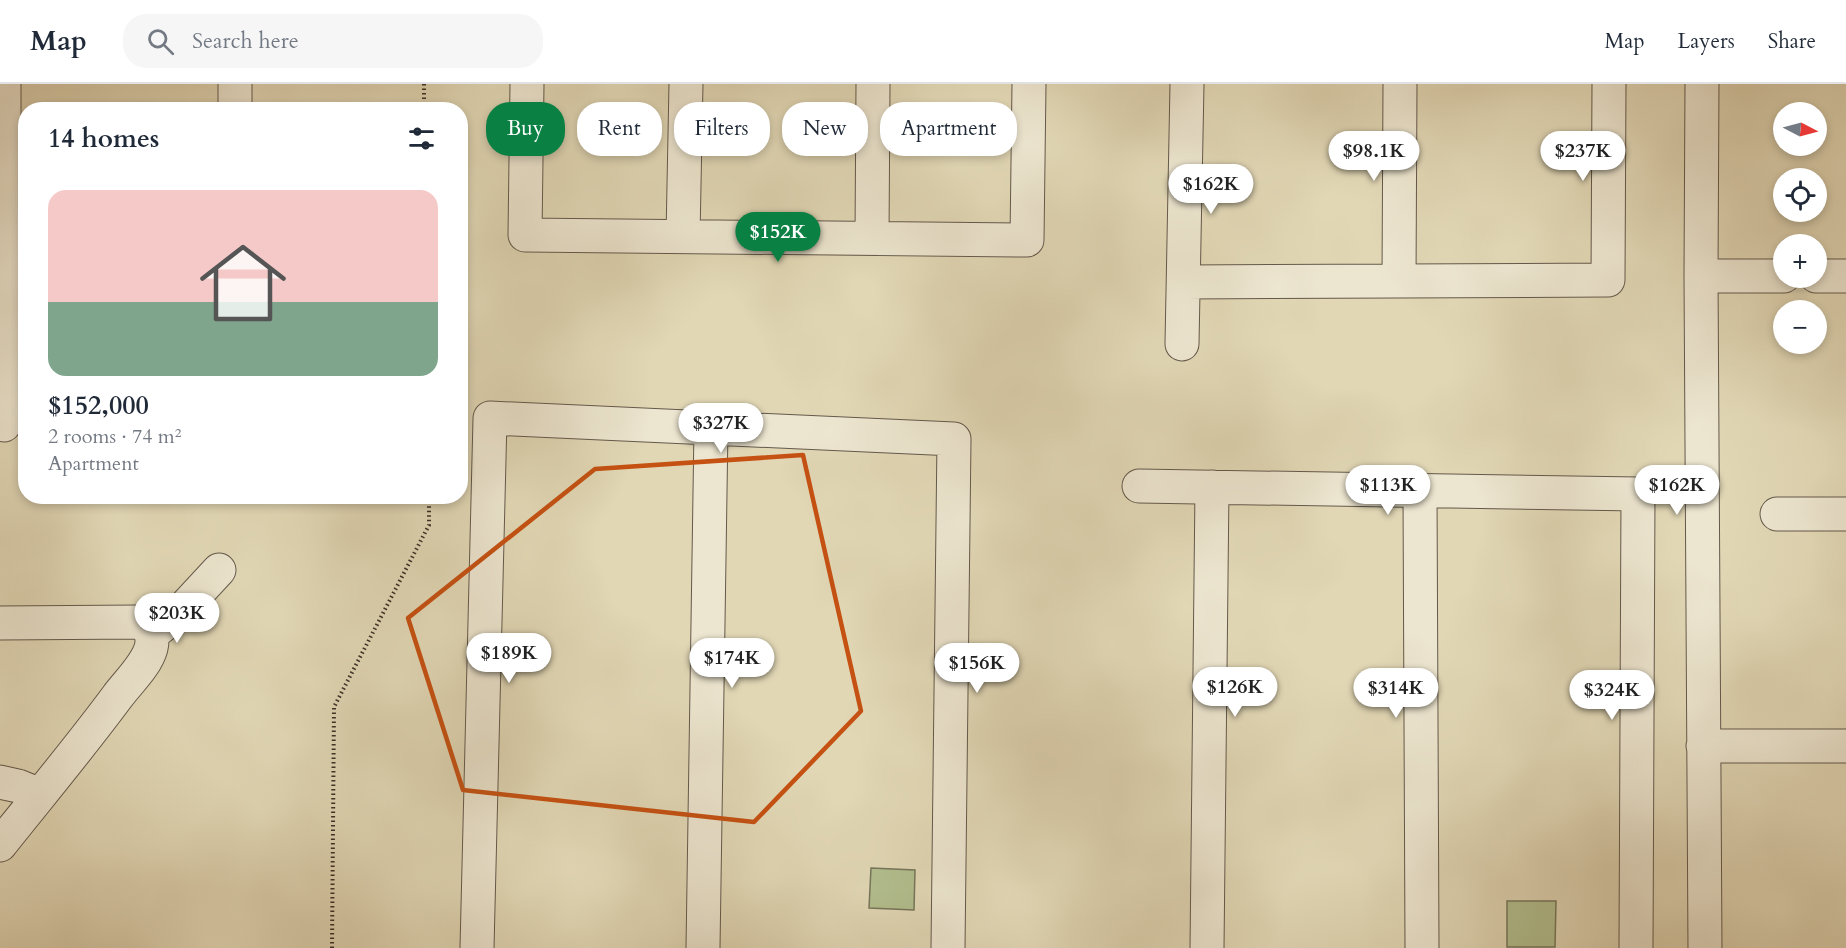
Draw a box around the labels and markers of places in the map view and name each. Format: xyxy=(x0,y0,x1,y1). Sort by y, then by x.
pin: $98.1K xyxy=(1325,131,1423,182)
pin: $237K xyxy=(1541,131,1625,182)
pin: $162K xyxy=(1169,164,1253,215)
pin: $152K xyxy=(736,212,820,263)
pin: $327K xyxy=(679,403,763,454)
pin: $113K xyxy=(1346,465,1430,516)
pin: $162K xyxy=(1635,465,1719,516)
pin: $203K xyxy=(135,593,219,644)
pin: $189K xyxy=(467,633,551,684)
pin: $174K xyxy=(690,638,774,689)
pin: $156K xyxy=(935,643,1019,694)
pin: $126K xyxy=(1193,667,1277,718)
pin: $314K xyxy=(1354,668,1438,719)
pin: $324K xyxy=(1570,670,1654,721)

